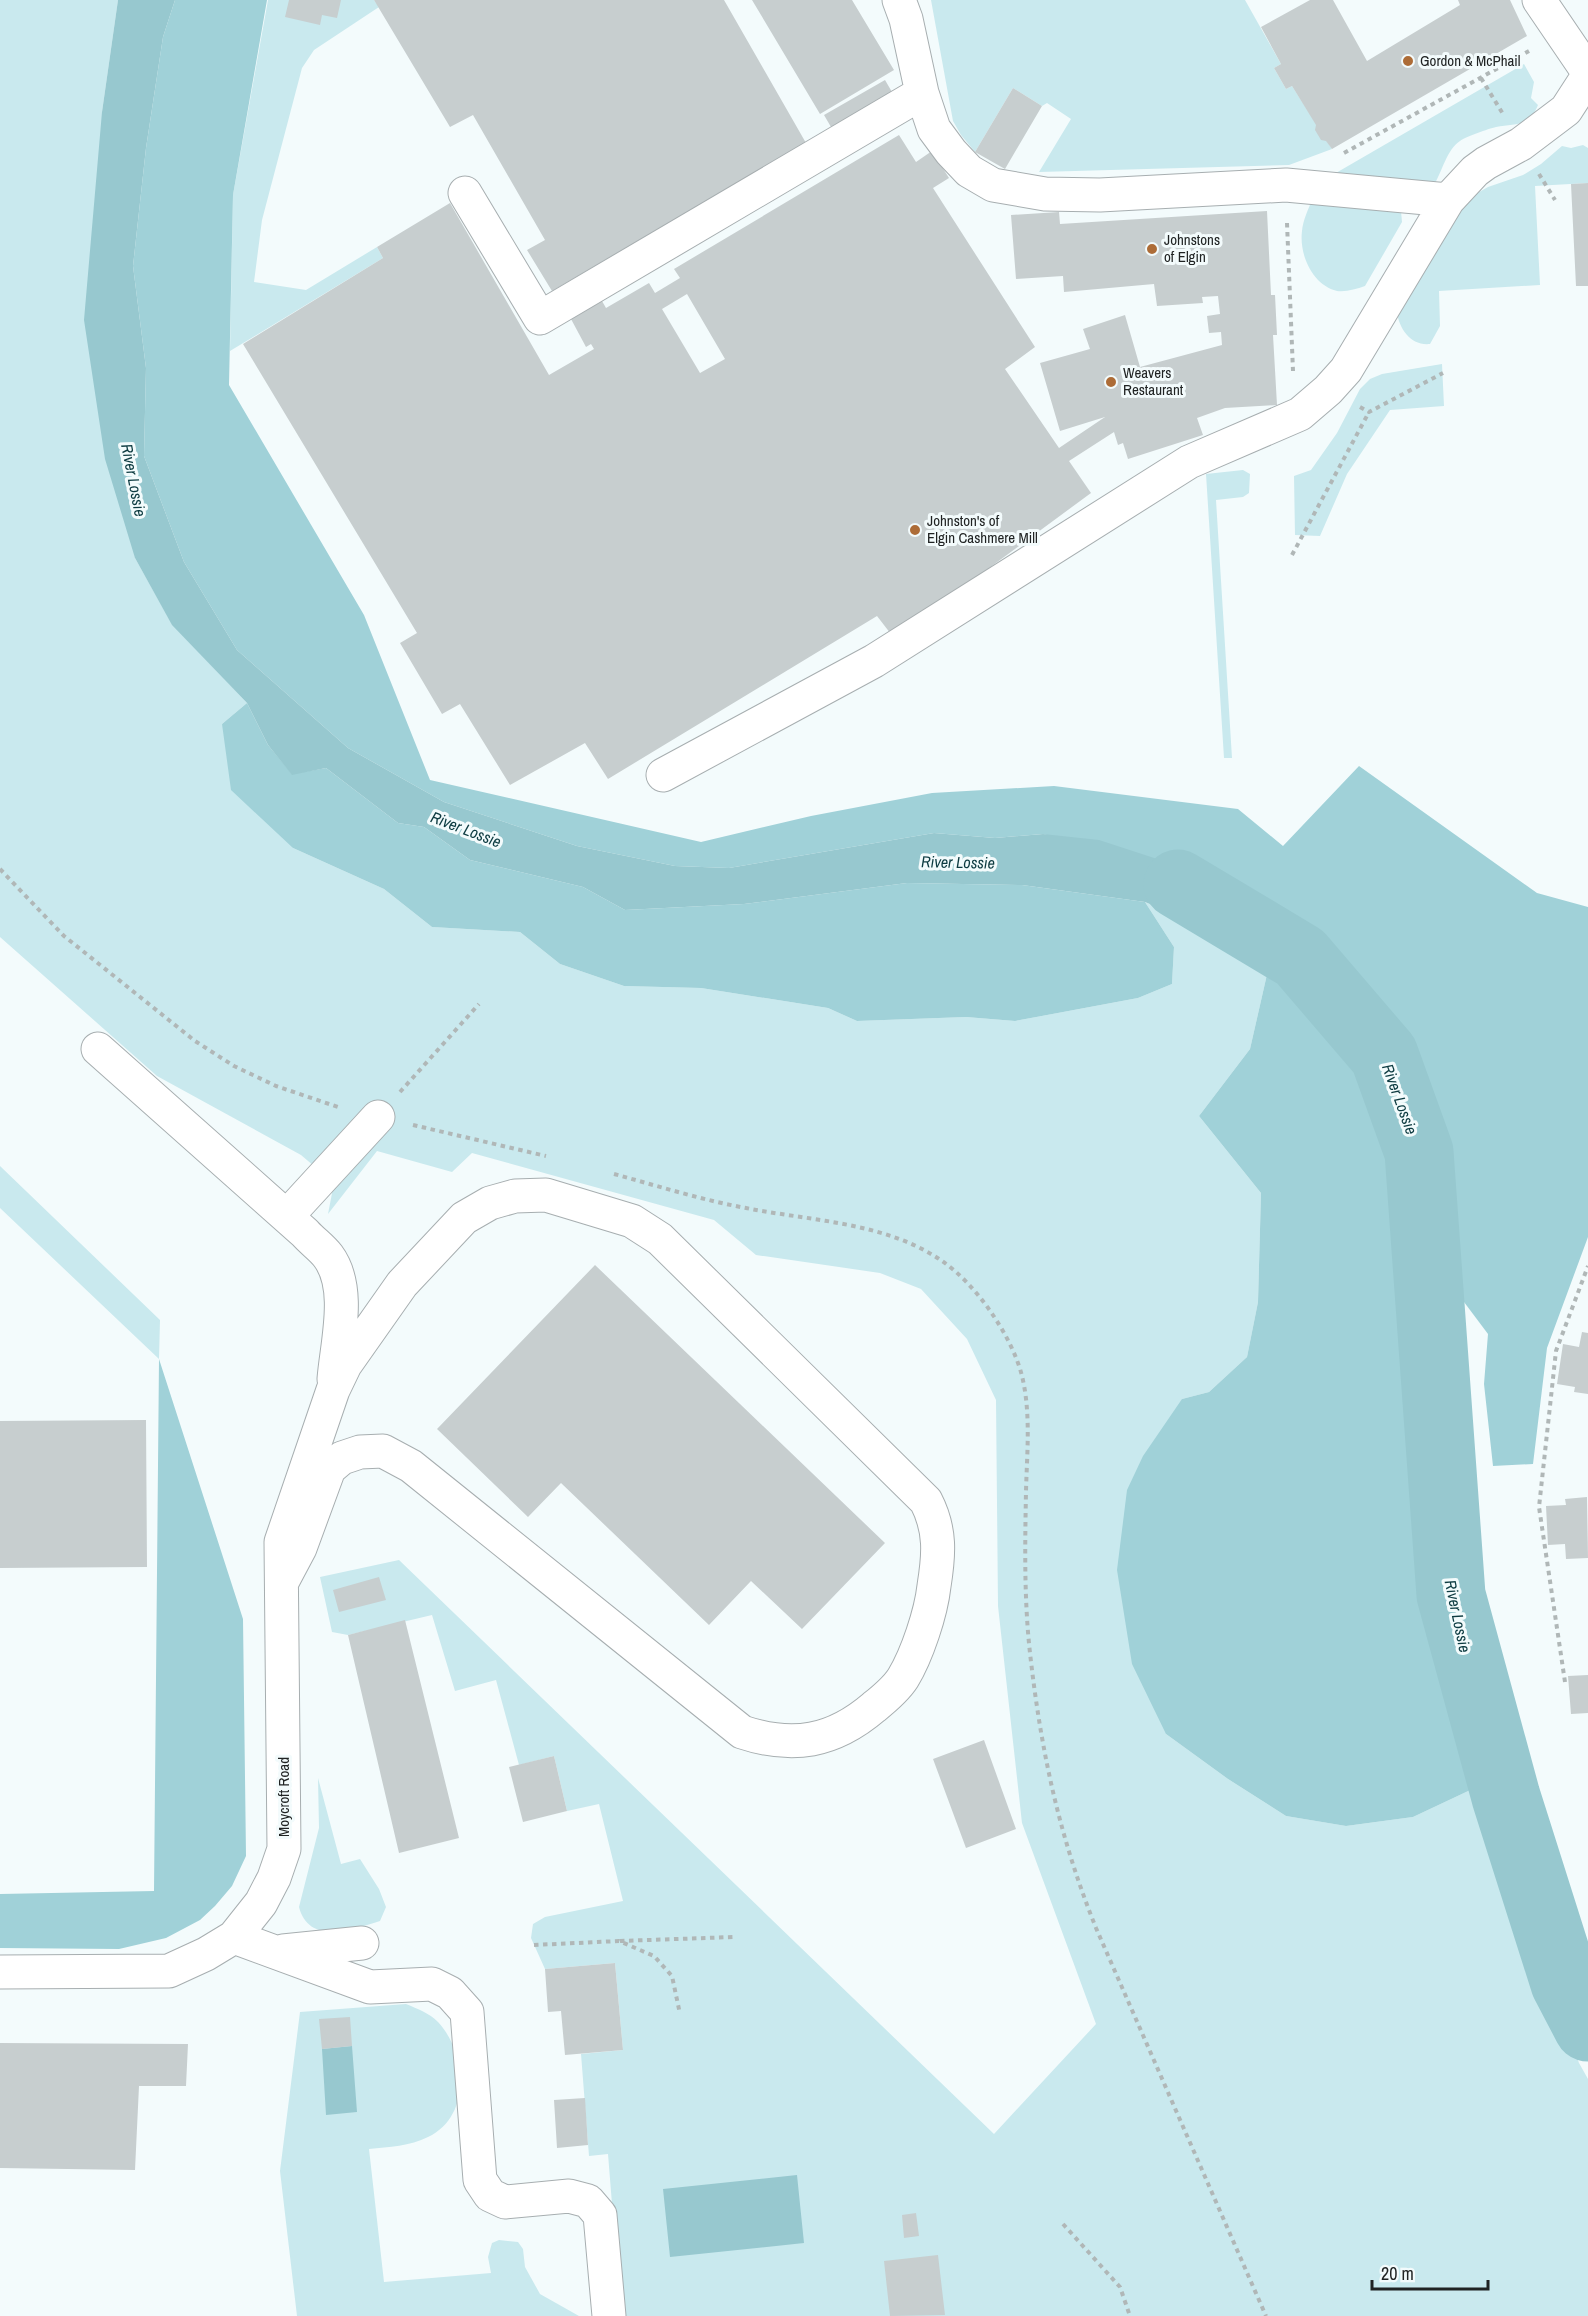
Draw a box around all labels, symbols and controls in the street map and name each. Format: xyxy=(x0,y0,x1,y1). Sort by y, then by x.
place label: Gordon & McPhail xyxy=(1420,50,1521,71)
marker: Gordon & McPhail xyxy=(1401,54,1415,68)
place label: Johnstons of Elgin xyxy=(1164,229,1220,267)
marker: Johnstons of Elgin xyxy=(1145,242,1159,256)
place label: Weavers Restaurant xyxy=(1123,362,1184,400)
marker: Weavers Restaurant xyxy=(1104,375,1118,389)
water label: River Lossie xyxy=(116,442,152,518)
place label: Johnston's of Elgin Cashmere Mill xyxy=(927,510,1038,548)
marker: Johnston's of Elgin Cashmere Mill xyxy=(908,523,922,537)
water label: River Lossie xyxy=(428,806,504,852)
water label: River Lossie xyxy=(921,850,995,874)
water label: River Lossie xyxy=(1377,1061,1423,1137)
water label: River Lossie xyxy=(1440,1578,1476,1654)
street label: Moycroft Road xyxy=(273,1757,294,1837)
scale bar xyxy=(1372,2253,1488,2291)
text: 20 m xyxy=(1381,2261,1414,2286)

